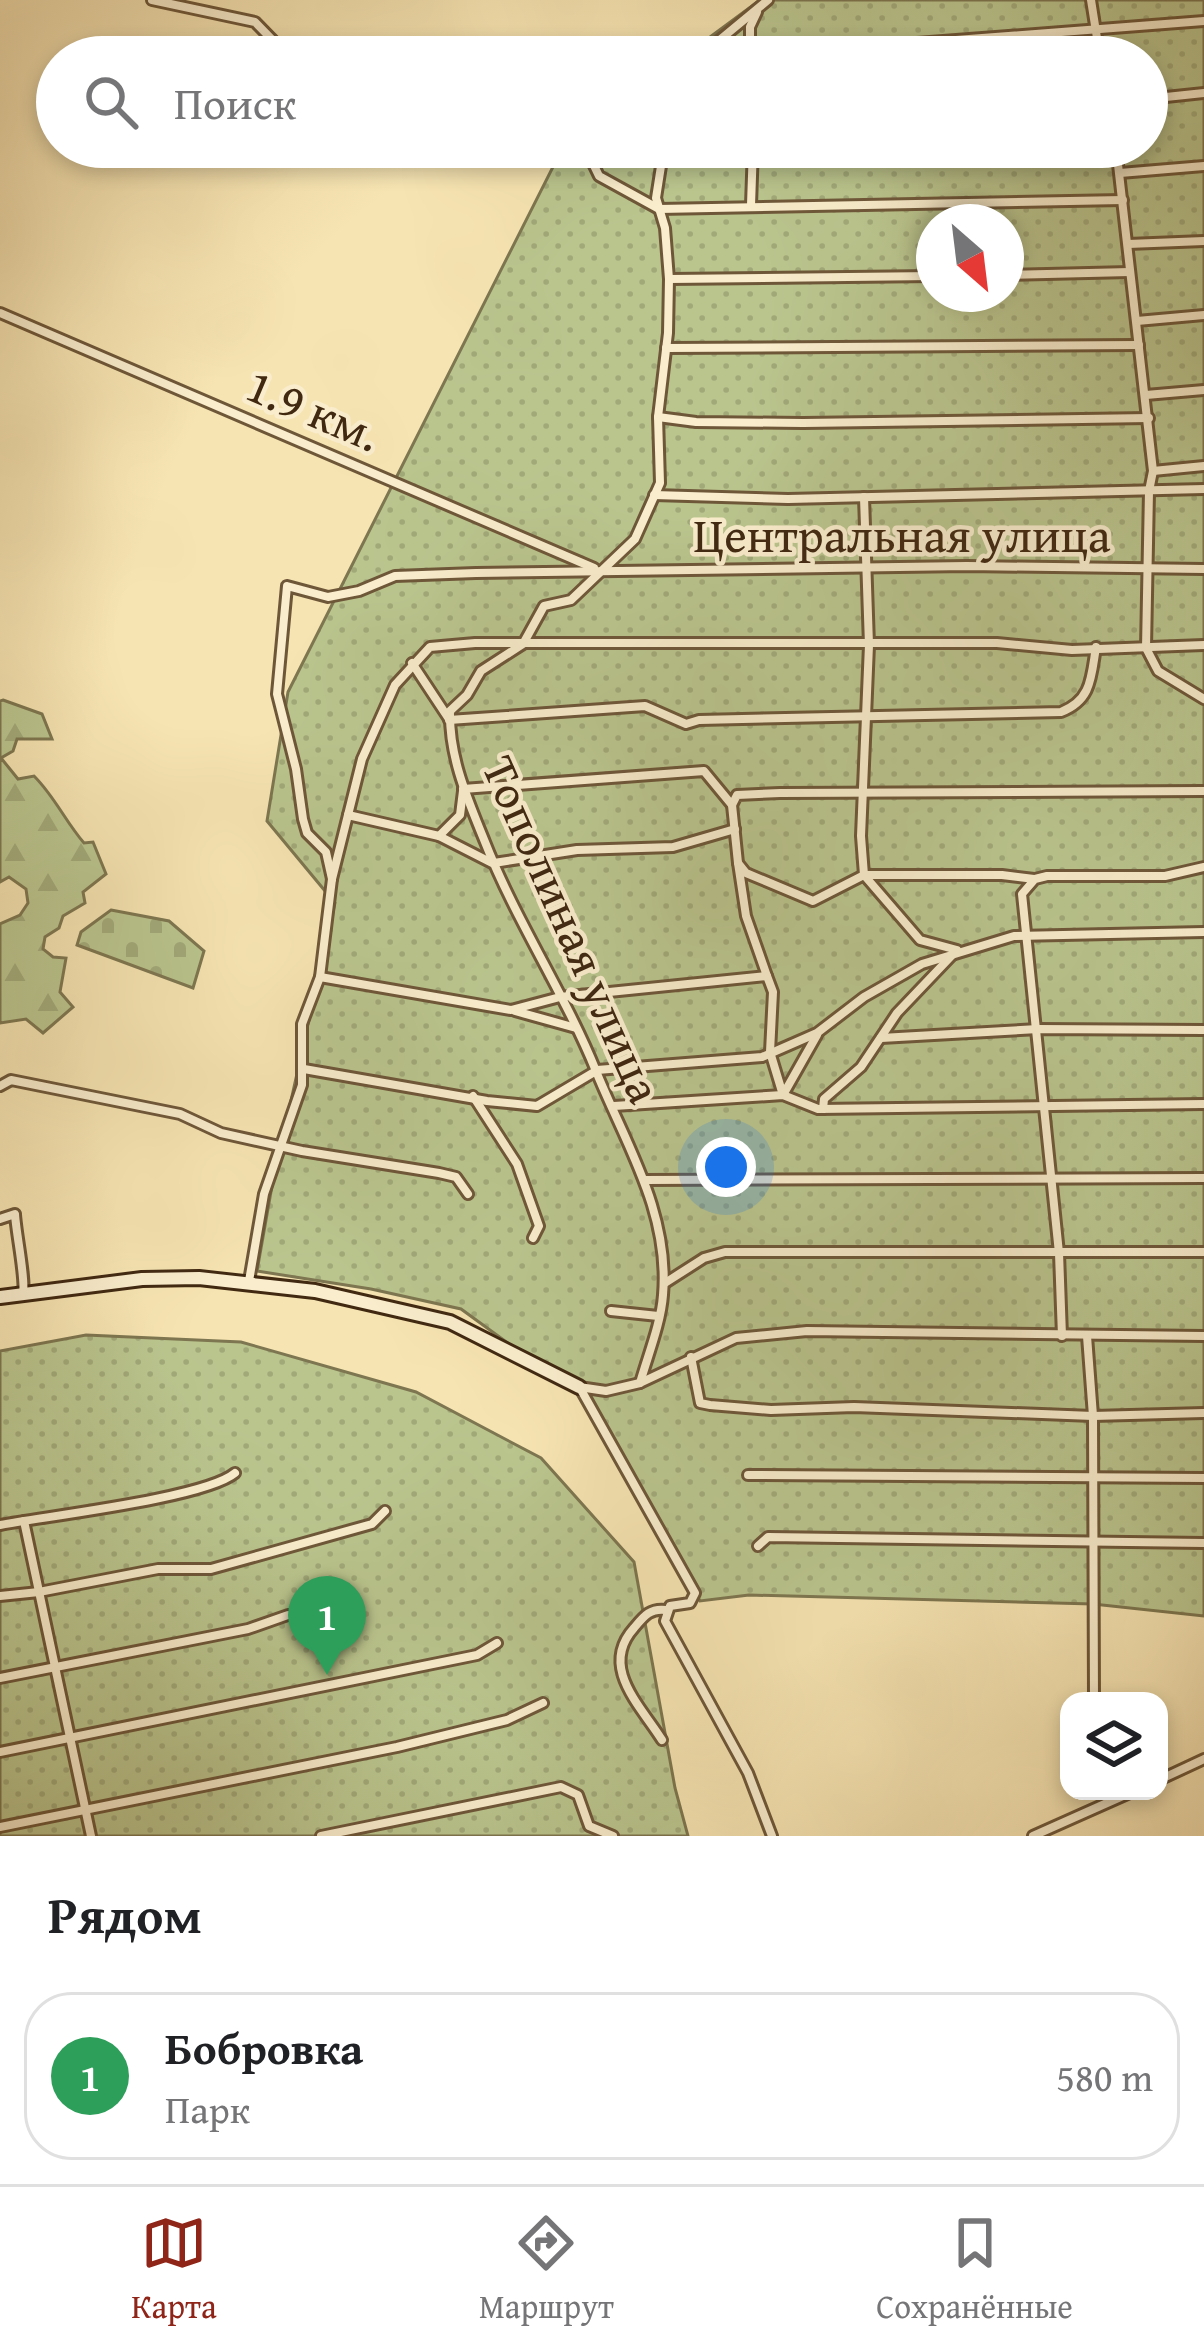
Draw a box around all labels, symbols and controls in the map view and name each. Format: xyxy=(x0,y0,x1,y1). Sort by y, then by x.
search box xyxy=(36,36,1168,168)
icon: search xyxy=(78,69,144,135)
text: Поиск xyxy=(174,70,296,135)
north arrow xyxy=(916,204,1024,312)
street label: 1.9 км. xyxy=(236,349,392,469)
street label: Центральная улица xyxy=(693,499,1111,570)
street label: Тополиная улица xyxy=(465,744,681,1114)
your location xyxy=(696,1137,756,1197)
pin: 1 xyxy=(288,1576,366,1675)
map controls xyxy=(1060,1692,1168,1800)
button: layers xyxy=(1060,1692,1168,1800)
text: Рядом xyxy=(48,1877,202,1952)
text: Бобровка xyxy=(165,2015,363,2080)
text: 1 xyxy=(80,2048,100,2105)
text: 580 m xyxy=(1056,2048,1153,2105)
text: Парк xyxy=(165,2080,250,2137)
tab: Карта xyxy=(131,2210,217,2330)
tab: Маршрут xyxy=(479,2210,614,2330)
tab: Сохранённые xyxy=(876,2210,1073,2330)

